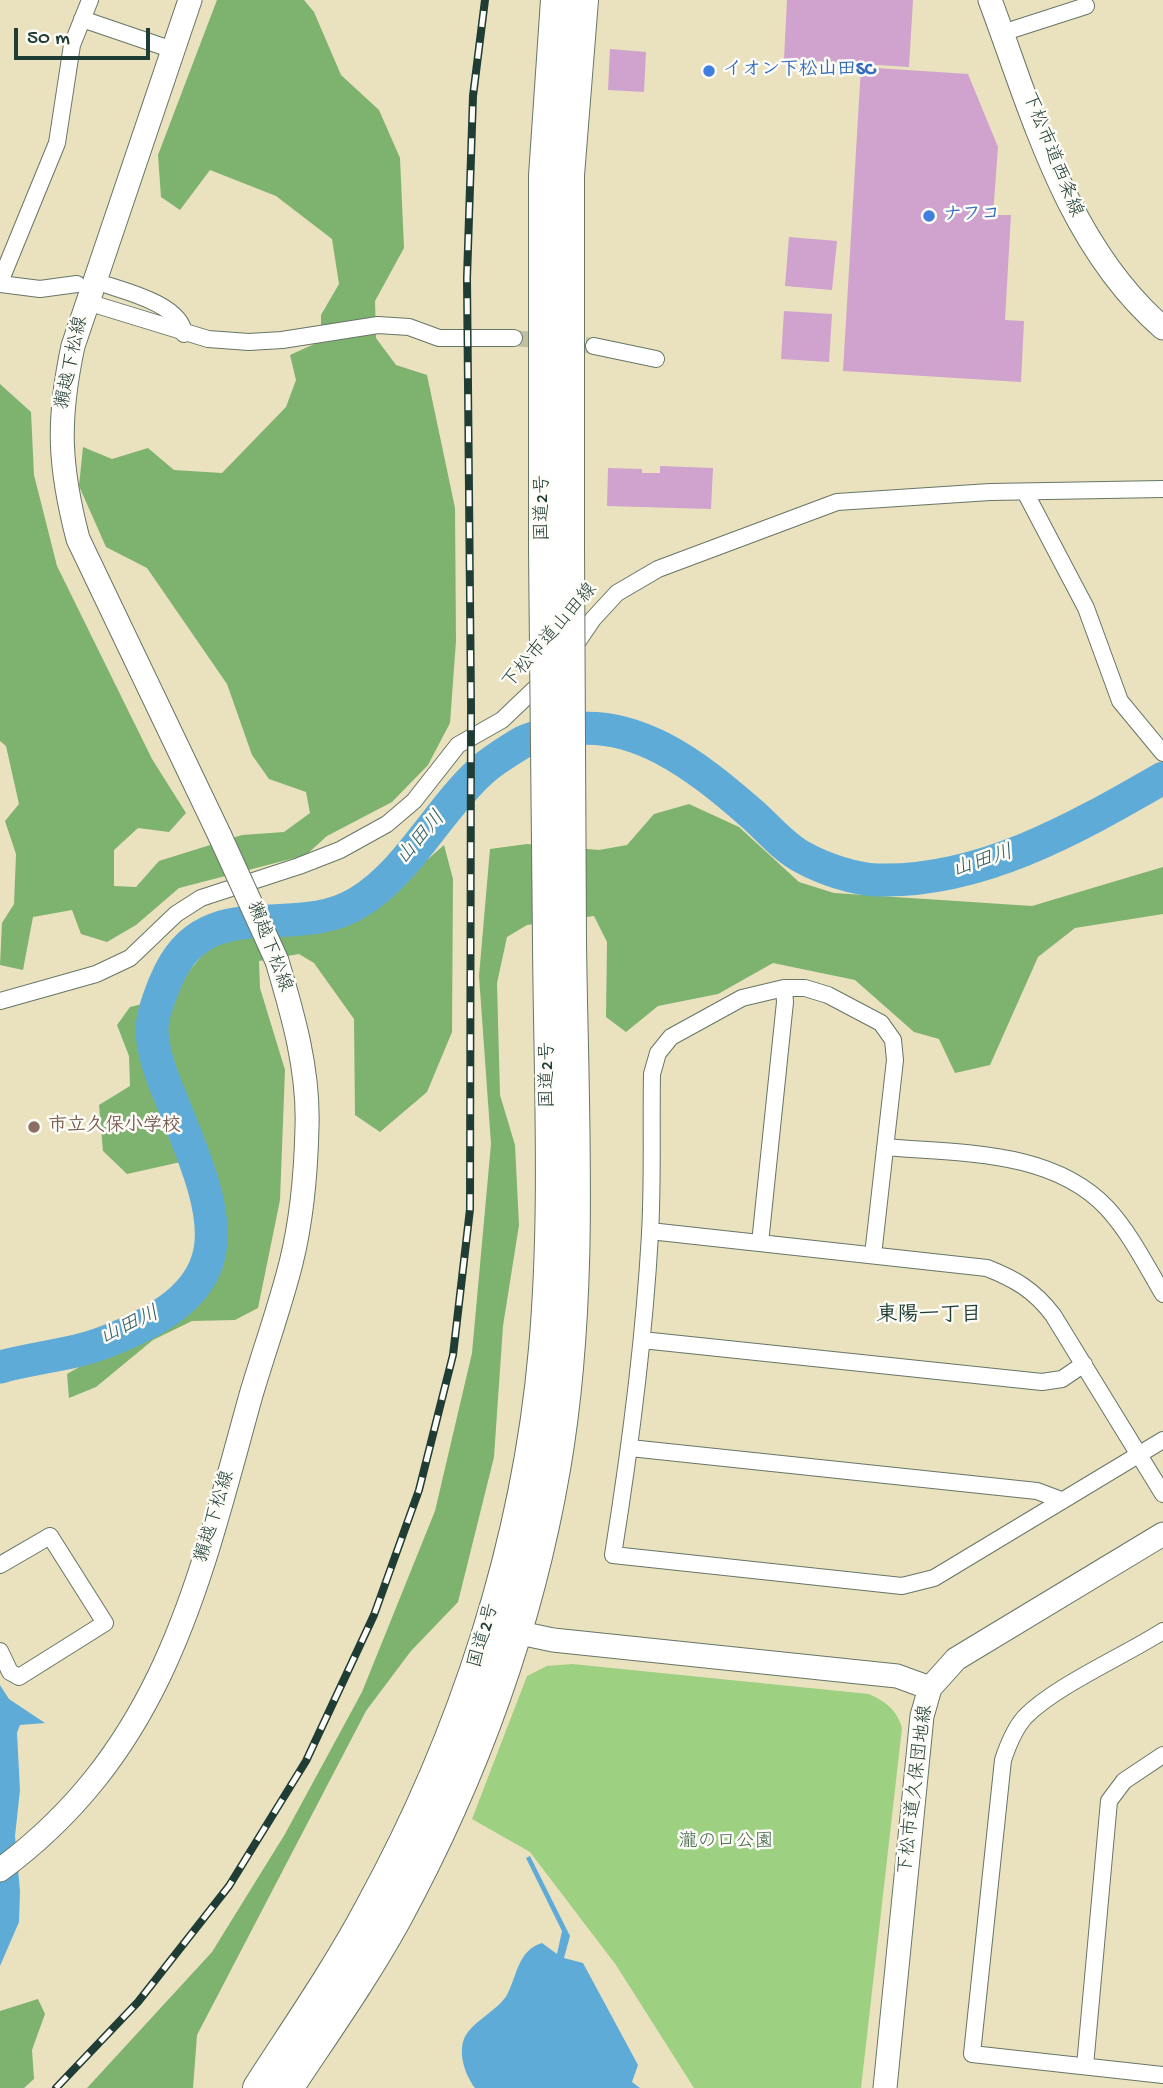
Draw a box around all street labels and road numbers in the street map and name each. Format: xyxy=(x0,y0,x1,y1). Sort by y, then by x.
street label: 下松市道西条線 xyxy=(1016,89,1086,221)
street label: 獺越下松線 xyxy=(52,314,94,412)
street label: 国道2号 xyxy=(533,475,555,541)
street label: 下松市道山田線 xyxy=(499,579,603,695)
street label: 獺越下松線 xyxy=(240,899,296,995)
street label: 国道2号 xyxy=(538,1042,560,1108)
street label: 獺越下松線 xyxy=(191,1468,241,1566)
street label: 国道2号 xyxy=(465,1601,505,1671)
street label: 下松市道久保団地線 xyxy=(895,1704,939,1876)

